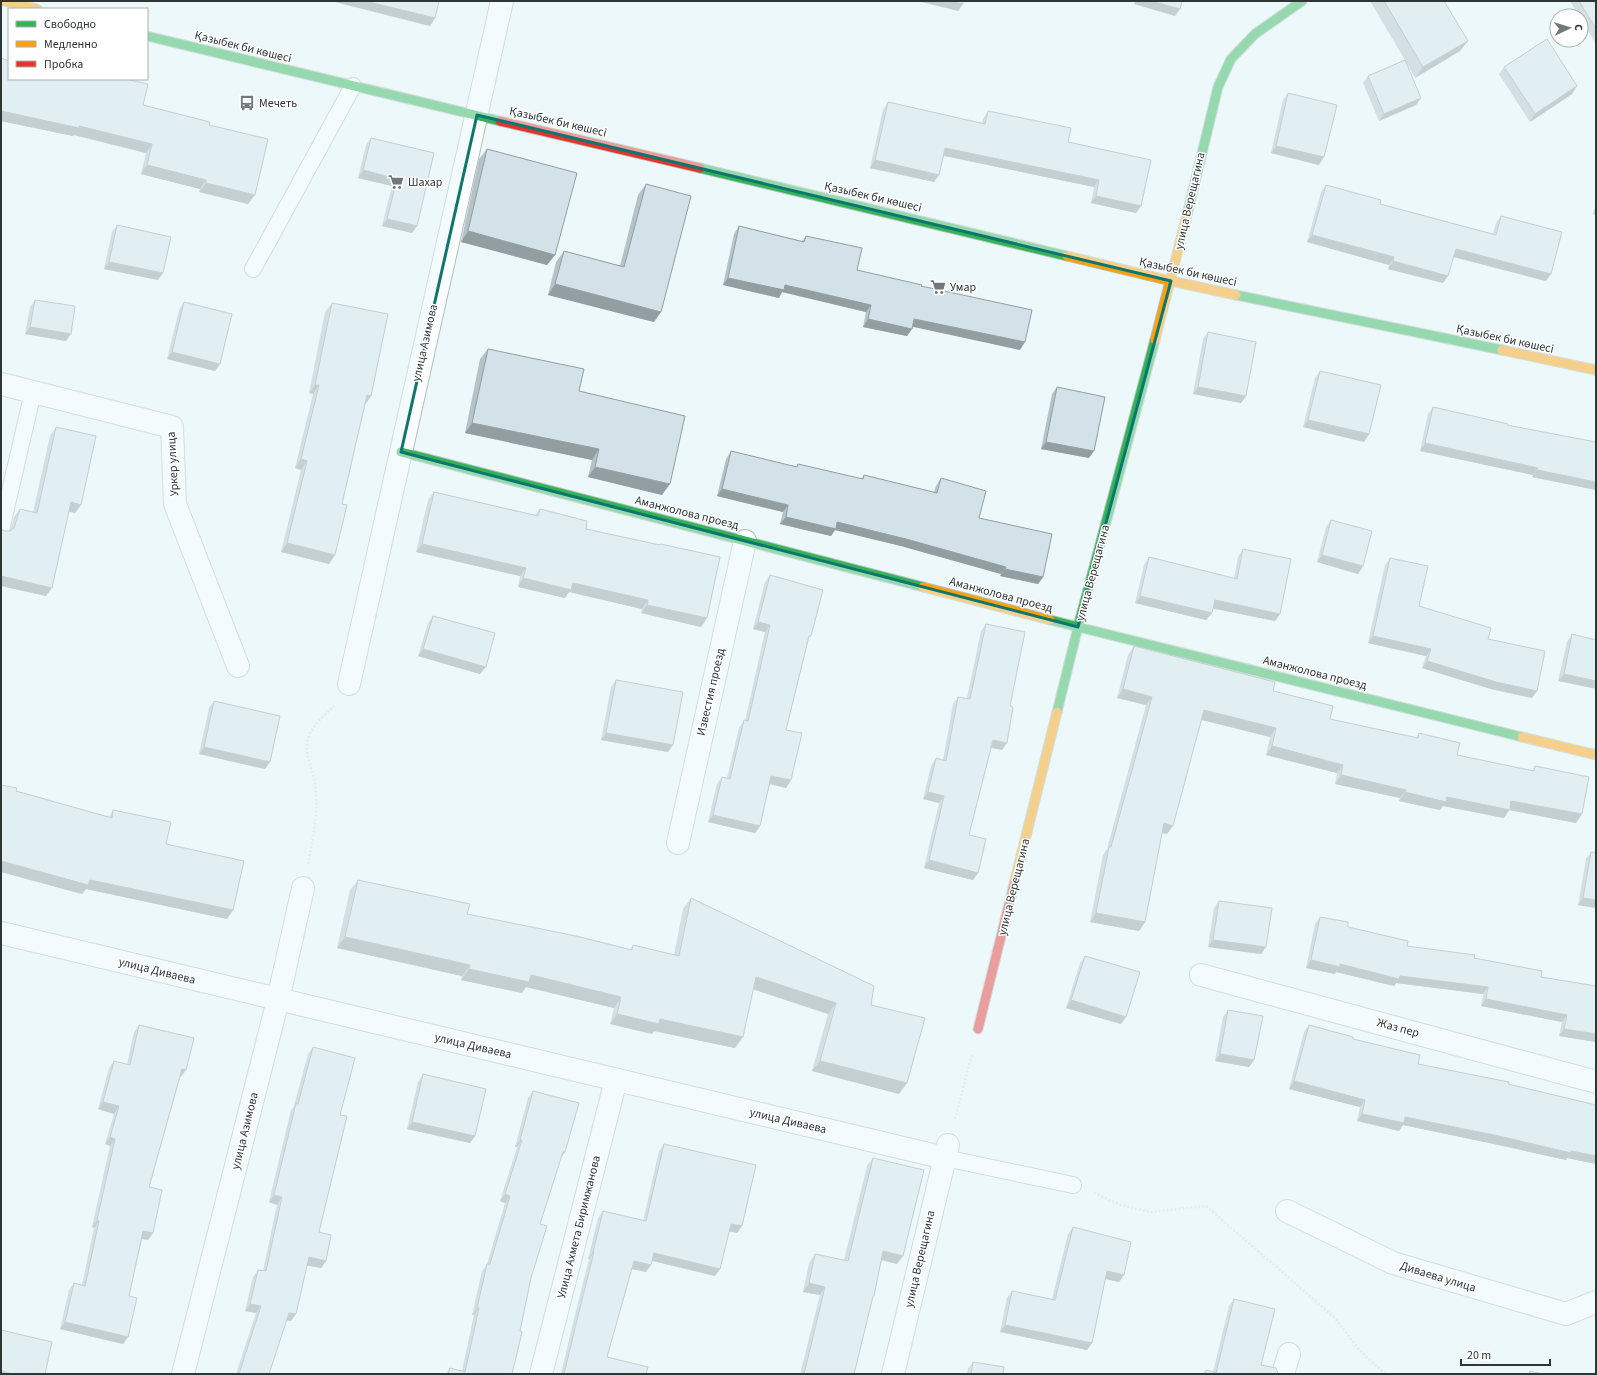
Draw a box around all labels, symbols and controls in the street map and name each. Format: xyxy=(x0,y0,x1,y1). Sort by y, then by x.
legend xyxy=(8,8,148,80)
north arrow xyxy=(1549,8,1589,48)
text: Свободно xyxy=(44,16,96,33)
text: С xyxy=(1571,24,1586,32)
street label: Қазыбек би көшесі xyxy=(193,27,293,67)
text: Медленно xyxy=(44,36,98,53)
text: Пробка xyxy=(44,56,83,73)
bus stop icon: Мечеть xyxy=(238,94,256,112)
place label: Мечеть xyxy=(259,95,297,112)
street label: Қазыбек би көшесі xyxy=(508,103,608,141)
street label: улица Верещагина xyxy=(1171,151,1209,251)
supermarket icon: Шахар xyxy=(387,173,405,191)
place label: Шахар xyxy=(408,174,443,191)
street label: Қазыбек би көшесі xyxy=(823,178,923,216)
street label: Қазыбек би көшесі xyxy=(1138,253,1238,291)
supermarket icon: Умар xyxy=(929,278,947,296)
place label: Умар xyxy=(950,279,976,296)
street label: улица Азимова xyxy=(408,303,442,383)
street label: Қазыбек би көшесі xyxy=(1455,320,1555,358)
street label: Уркер улица xyxy=(163,431,183,497)
street label: Аманжолова проезд xyxy=(633,492,741,534)
street label: улица Верещагина xyxy=(1072,523,1114,623)
street label: Аманжолова проезд xyxy=(947,573,1055,617)
street label: Известия проезд xyxy=(693,646,729,737)
street label: Аманжолова проезд xyxy=(1261,652,1369,694)
street label: улица Верещагина xyxy=(994,837,1034,937)
street label: улица Диваева xyxy=(117,953,197,989)
street label: Жаз пер xyxy=(1375,1014,1421,1042)
street label: улица Диваева xyxy=(433,1029,513,1063)
street label: улица Азимова xyxy=(227,1091,263,1171)
street label: улица Диваева xyxy=(748,1104,828,1138)
street label: Улица Ахмета Биримжанова xyxy=(553,1154,605,1300)
street label: улица Верещагина xyxy=(901,1209,939,1309)
street label: Диваева улица xyxy=(1398,1257,1478,1297)
scale bar xyxy=(1461,1341,1550,1367)
text: 20 m xyxy=(1467,1347,1491,1364)

